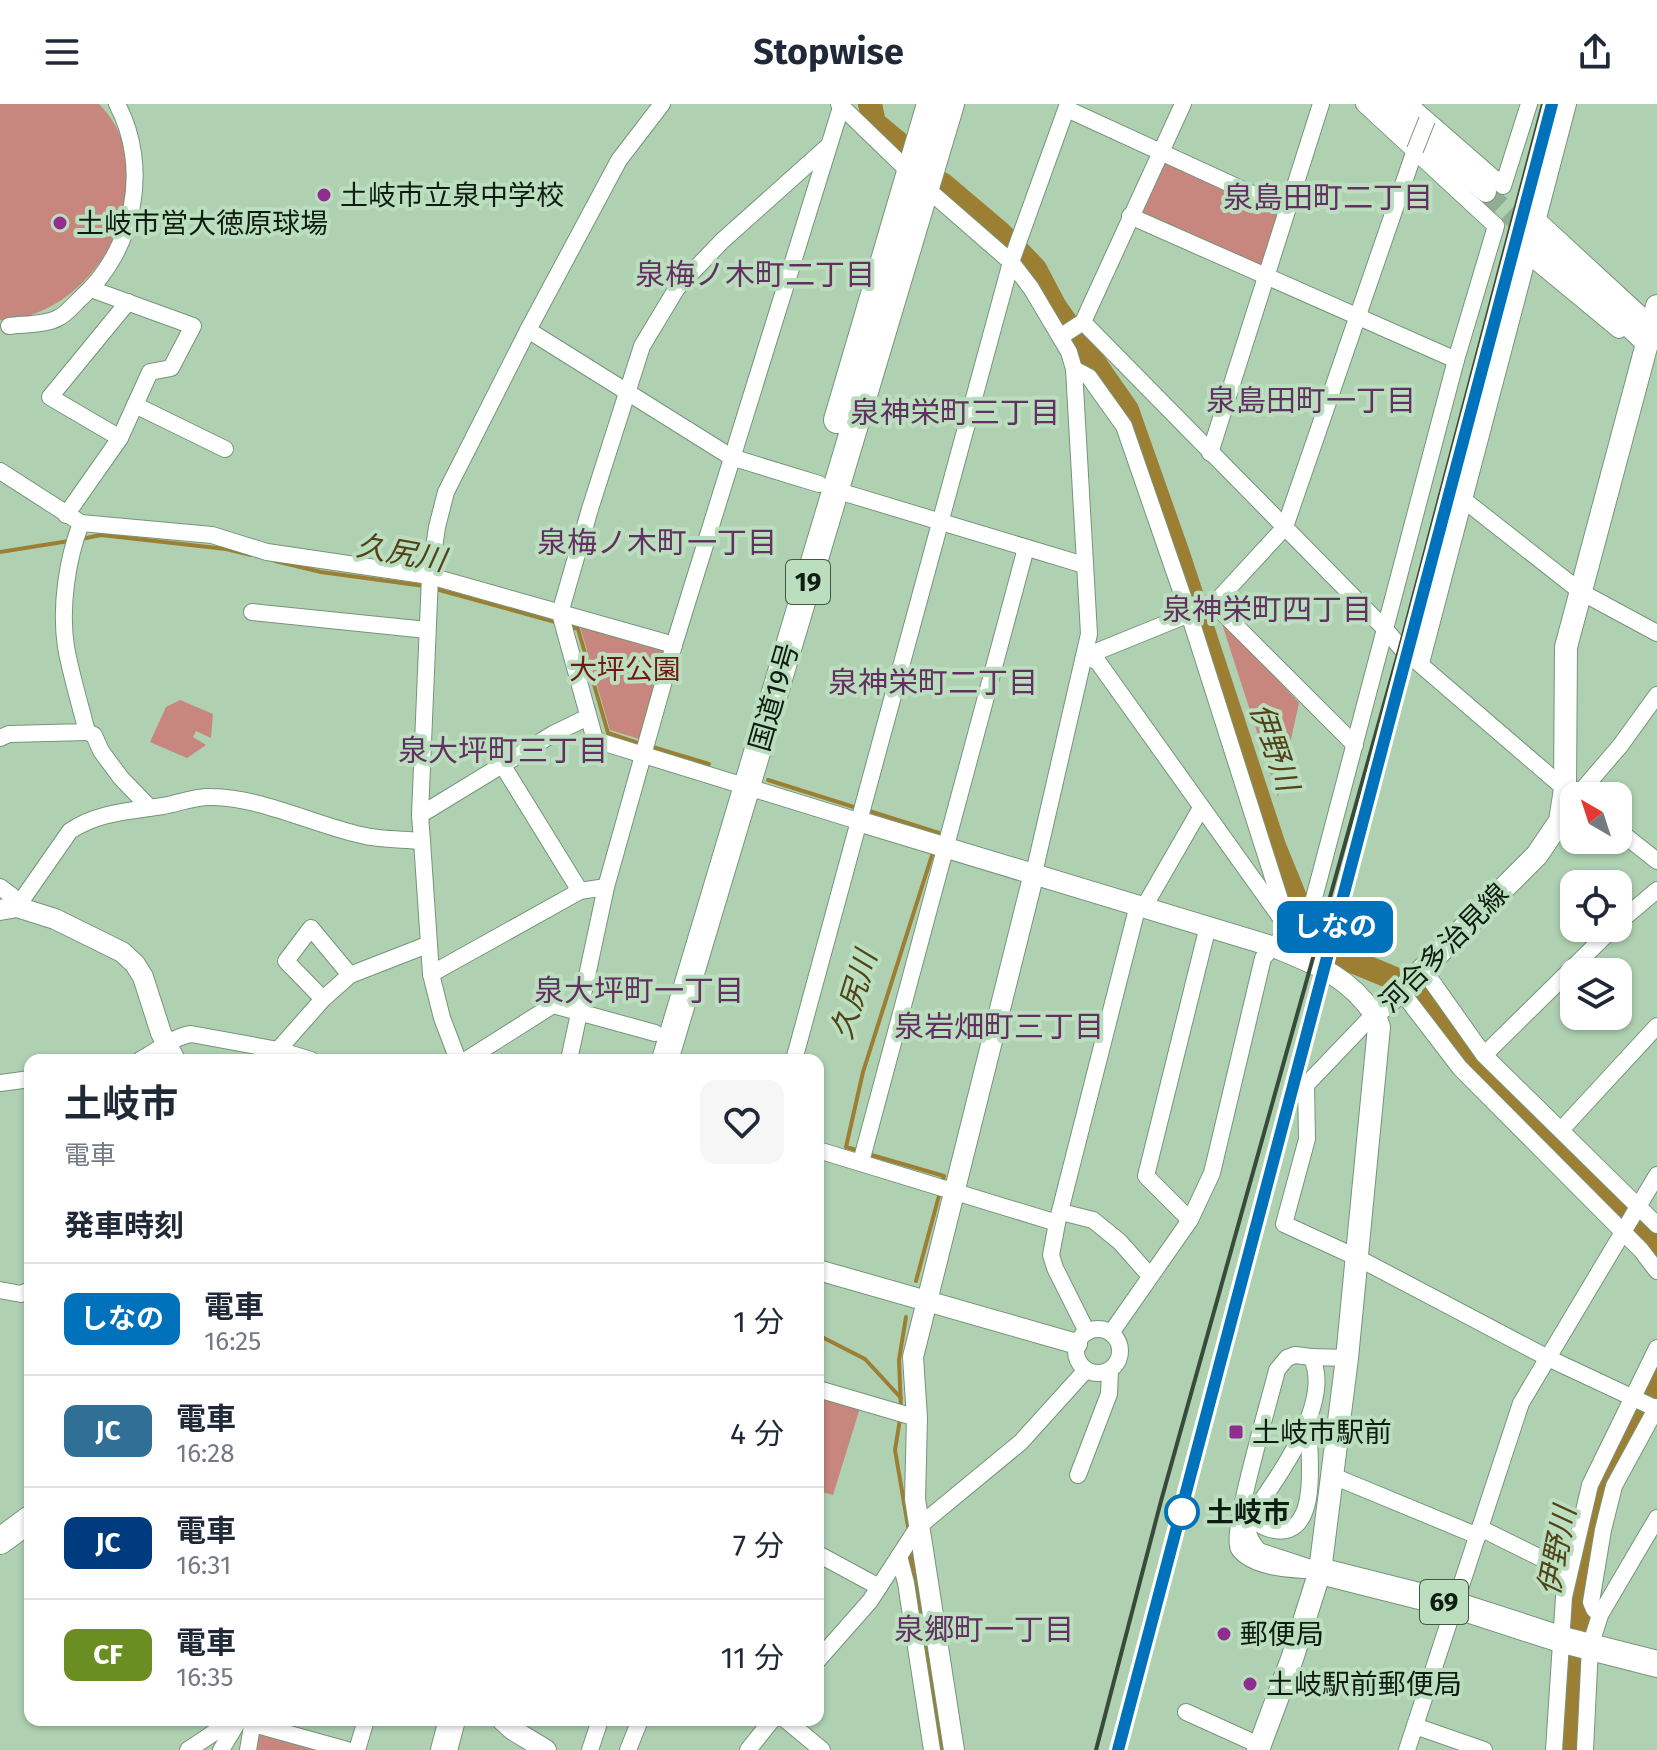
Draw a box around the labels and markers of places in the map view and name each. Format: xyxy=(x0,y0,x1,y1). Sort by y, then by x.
place label: 土岐市立泉中学校 xyxy=(340,179,564,212)
marker: 土岐市立泉中学校 xyxy=(315,186,333,204)
place label: 土岐市営大徳原球場 xyxy=(76,207,328,240)
marker: 土岐市営大徳原球場 xyxy=(51,214,69,232)
place label: 土岐市駅前 xyxy=(1252,1416,1392,1449)
marker: 土岐市駅前 xyxy=(1227,1423,1245,1441)
marker: 土岐市 xyxy=(1165,1495,1199,1529)
place label: 土岐市 xyxy=(1206,1496,1290,1529)
place label: 郵便局 xyxy=(1240,1618,1324,1651)
marker: 郵便局 xyxy=(1215,1625,1233,1643)
place label: 土岐駅前郵便局 xyxy=(1266,1668,1462,1701)
marker: 土岐駅前郵便局 xyxy=(1241,1675,1259,1693)

